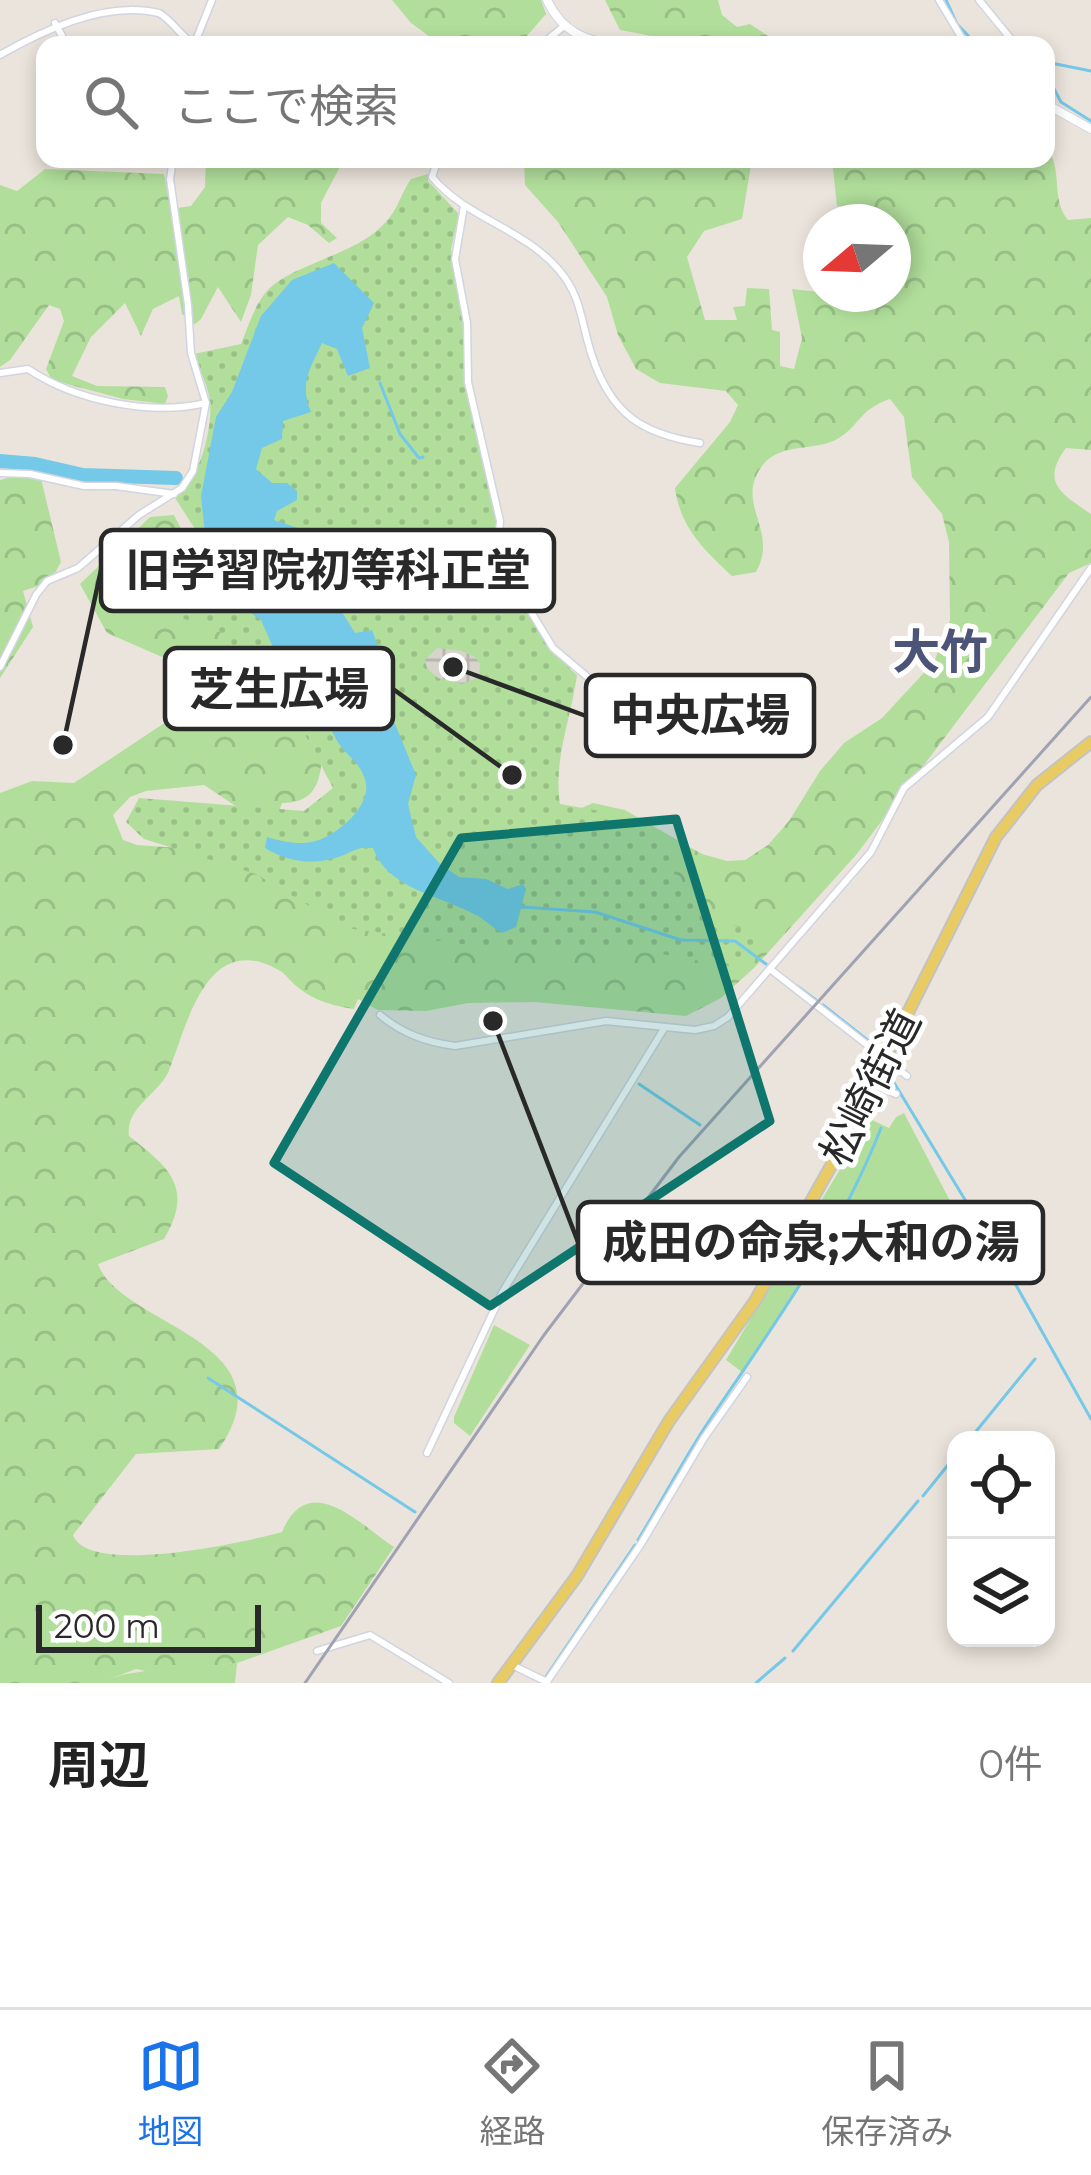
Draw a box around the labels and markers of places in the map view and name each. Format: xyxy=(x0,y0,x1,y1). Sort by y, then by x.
callout: 旧学習院初等科正堂 xyxy=(101,530,554,611)
callout: 芝生広場 xyxy=(165,648,393,729)
callout: 中央広場 xyxy=(586,675,814,756)
callout: 成田の命泉;大和の湯 xyxy=(578,1202,1043,1283)

